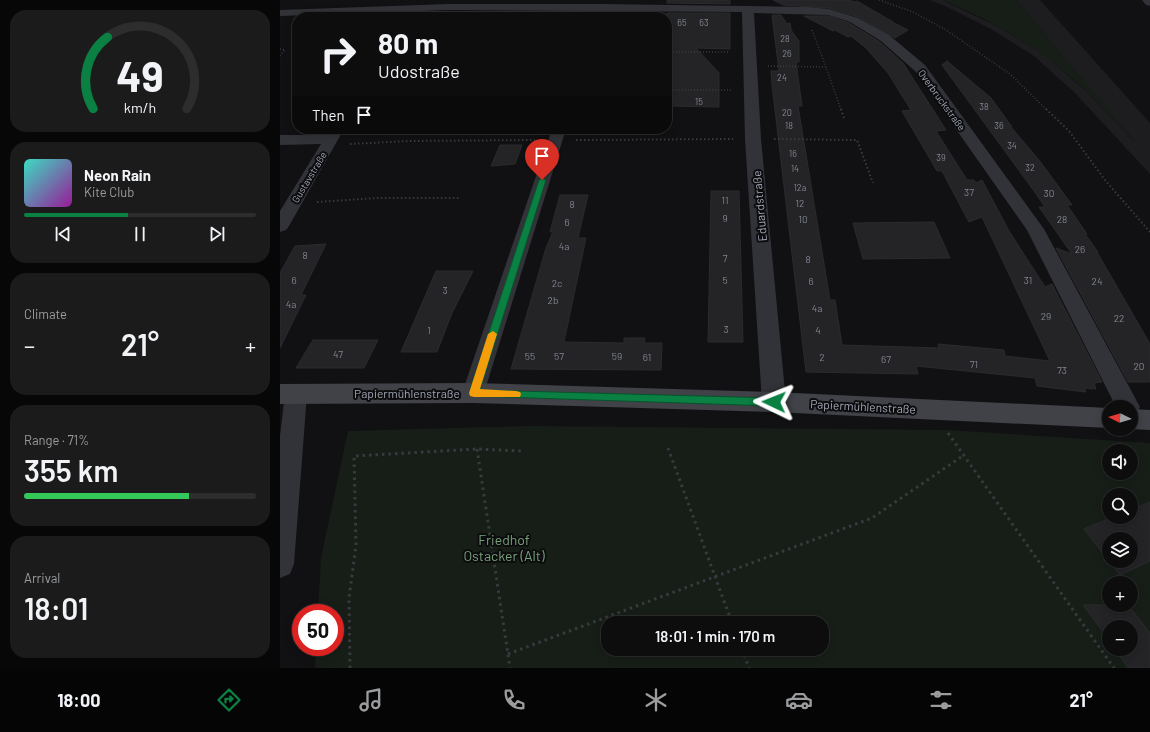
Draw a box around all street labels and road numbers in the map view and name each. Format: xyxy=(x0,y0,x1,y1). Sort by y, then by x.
street label: Overbruckstraße xyxy=(916,67,968,133)
street label: Gustavstraße xyxy=(289,149,329,205)
street label: Eduardstraße xyxy=(749,170,769,242)
street label: Papiermühlenstraße xyxy=(354,386,460,400)
street label: Papiermühlenstraße xyxy=(810,396,916,416)

